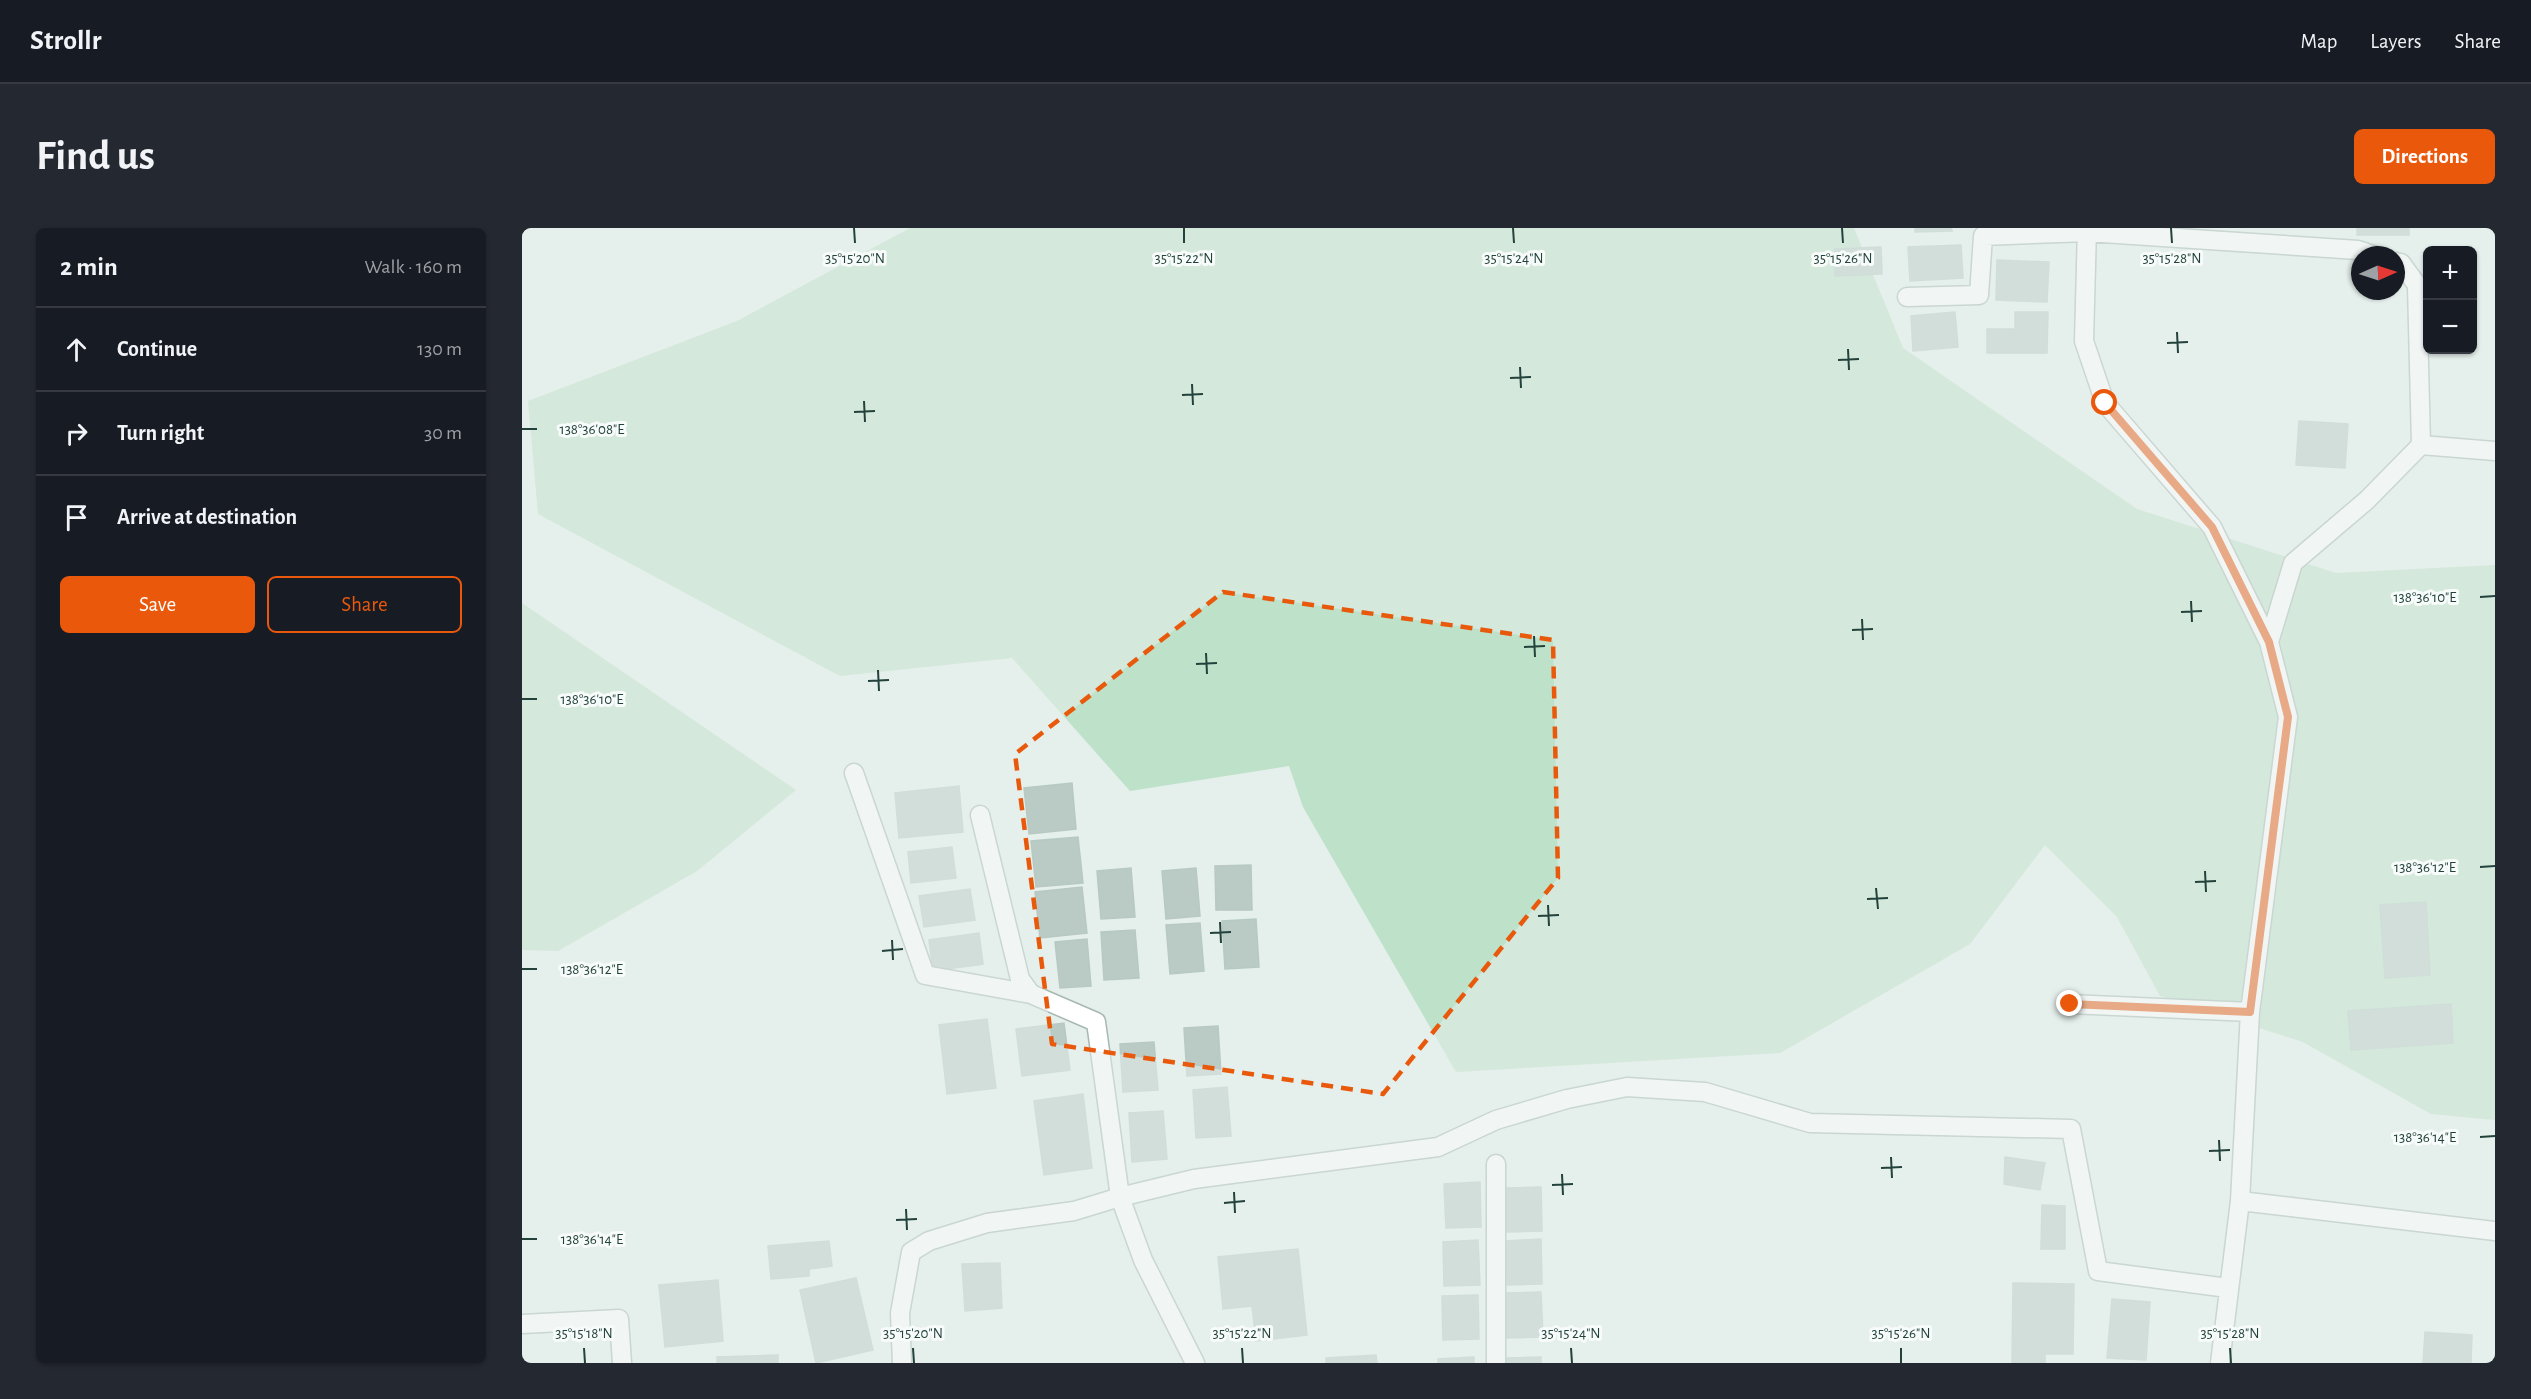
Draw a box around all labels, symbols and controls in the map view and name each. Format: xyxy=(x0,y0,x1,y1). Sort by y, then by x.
text: Strollr xyxy=(30,27,101,55)
text: Map xyxy=(2301,31,2337,52)
text: Layers xyxy=(2370,31,2421,52)
text: Share xyxy=(2454,31,2501,52)
button: Directions xyxy=(2354,129,2495,184)
text: Find us xyxy=(36,135,155,177)
north arrow xyxy=(2351,246,2405,300)
map controls xyxy=(2423,246,2477,354)
button: + xyxy=(2423,246,2477,300)
text: 35°15'20"N xyxy=(825,251,885,266)
text: 35°15'22"N xyxy=(1155,251,1213,266)
text: 35°15'24"N xyxy=(1484,251,1544,266)
text: 35°15'26"N xyxy=(1813,251,1873,266)
text: 35°15'28"N xyxy=(2142,251,2202,266)
text: 2 min xyxy=(60,254,118,280)
text: Walk · 160 m xyxy=(365,257,462,277)
button: − xyxy=(2423,300,2477,354)
icon: ahead xyxy=(60,333,93,366)
text: Continue xyxy=(117,338,197,360)
text: 130 m xyxy=(417,339,462,359)
route start xyxy=(2091,389,2117,415)
icon: right xyxy=(60,417,93,450)
text: Turn right xyxy=(117,422,204,444)
text: 138°36'08"E xyxy=(559,422,625,437)
text: 30 m xyxy=(424,423,462,443)
icon: arrive xyxy=(60,501,93,534)
text: Arrive at destination xyxy=(117,506,297,528)
button: Save xyxy=(60,576,255,633)
button: Share xyxy=(267,576,462,633)
text: 138°36'10"E xyxy=(2393,590,2457,605)
text: 138°36'10"E xyxy=(560,692,624,707)
text: 138°36'12"E xyxy=(2394,860,2456,875)
text: 138°36'12"E xyxy=(561,962,623,977)
route end xyxy=(2056,990,2082,1016)
text: 138°36'14"E xyxy=(2394,1130,2456,1145)
text: 138°36'14"E xyxy=(561,1232,623,1247)
text: 35°15'18"N xyxy=(555,1326,613,1341)
text: 35°15'20"N xyxy=(883,1326,943,1341)
text: 35°15'22"N xyxy=(1213,1326,1271,1341)
text: 35°15'24"N xyxy=(1541,1326,1601,1341)
text: 35°15'26"N xyxy=(1871,1326,1931,1341)
text: 35°15'28"N xyxy=(2200,1326,2260,1341)

